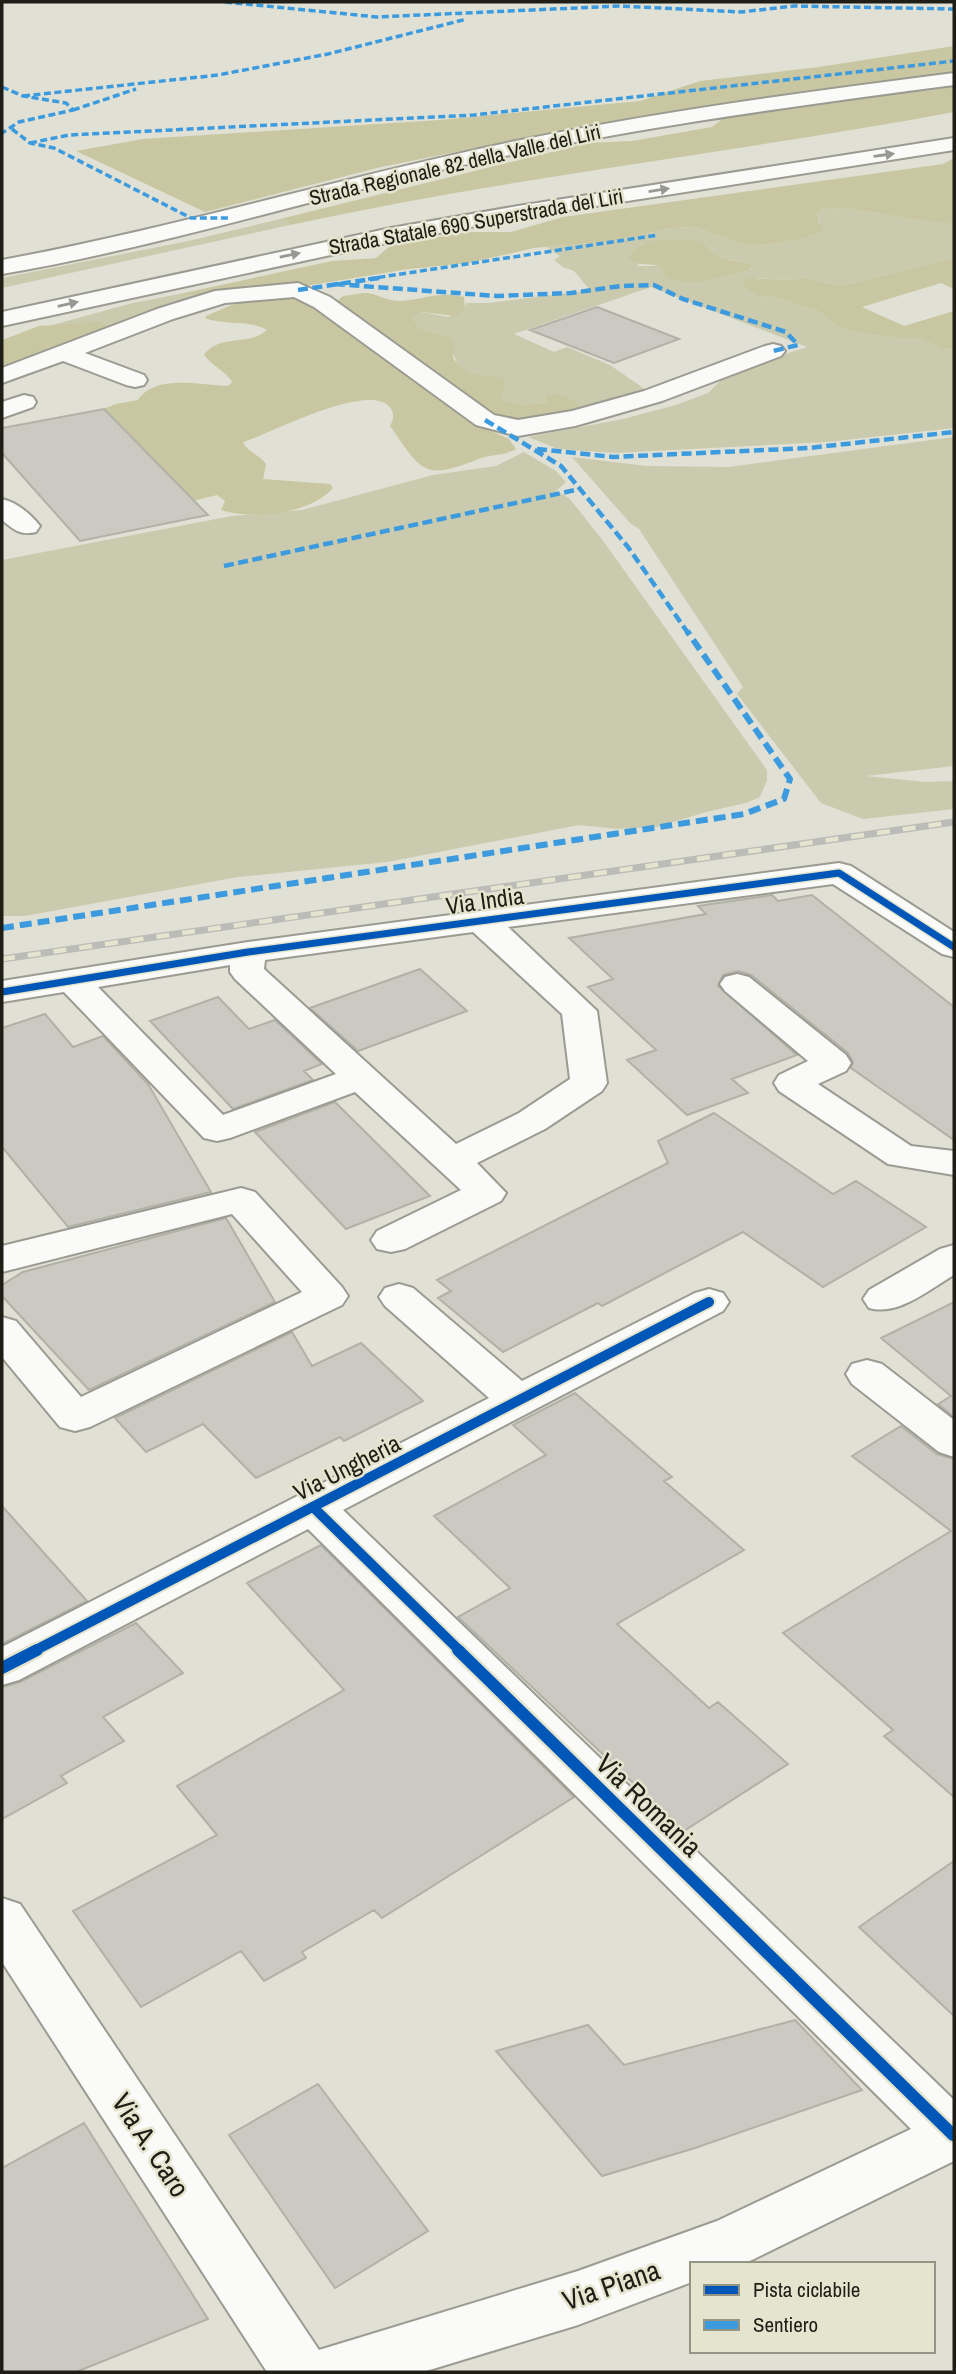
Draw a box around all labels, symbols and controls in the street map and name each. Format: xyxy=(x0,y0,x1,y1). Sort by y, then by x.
street label: Strada Regionale 82 della Valle del Liri xyxy=(306,117,604,212)
one-way arrow xyxy=(873,149,895,160)
street label: Strada Statale 690 Superstrada del Liri xyxy=(326,181,626,262)
one-way arrow xyxy=(648,184,670,195)
one-way arrow xyxy=(279,250,301,261)
one-way arrow xyxy=(57,298,79,309)
street label: Via India xyxy=(444,879,526,921)
street label: Via Ungheria xyxy=(288,1427,405,1508)
street label: Via Romania xyxy=(588,1745,710,1865)
street label: Via A. Caro xyxy=(103,2086,199,2204)
street label: Via Piana xyxy=(557,2251,665,2319)
legend xyxy=(690,2262,935,2353)
text: Pista ciclabile xyxy=(753,2275,860,2304)
text: Sentiero xyxy=(753,2310,818,2339)

